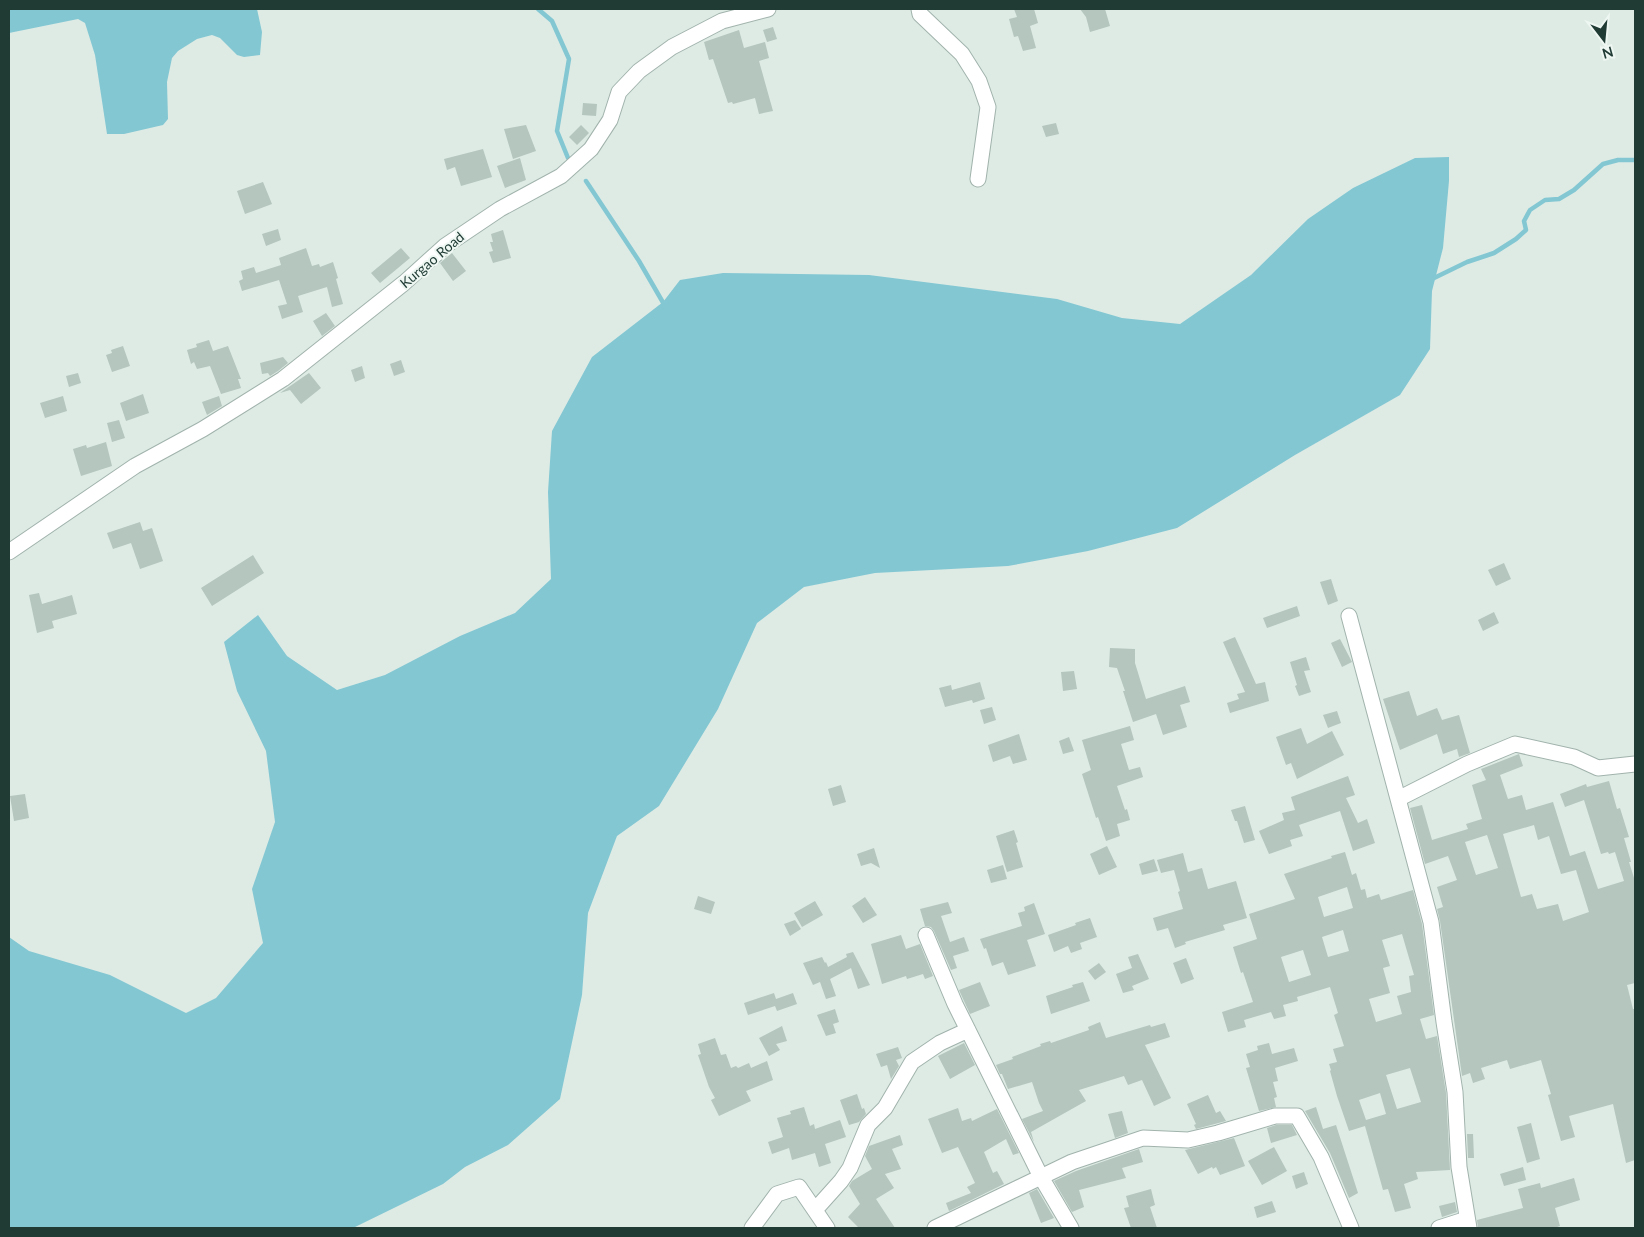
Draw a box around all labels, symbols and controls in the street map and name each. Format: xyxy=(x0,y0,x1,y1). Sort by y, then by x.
north arrow xyxy=(1579,15,1629,65)
text: N xyxy=(1600,43,1615,63)
street label: Kurgao Road xyxy=(396,228,467,291)

